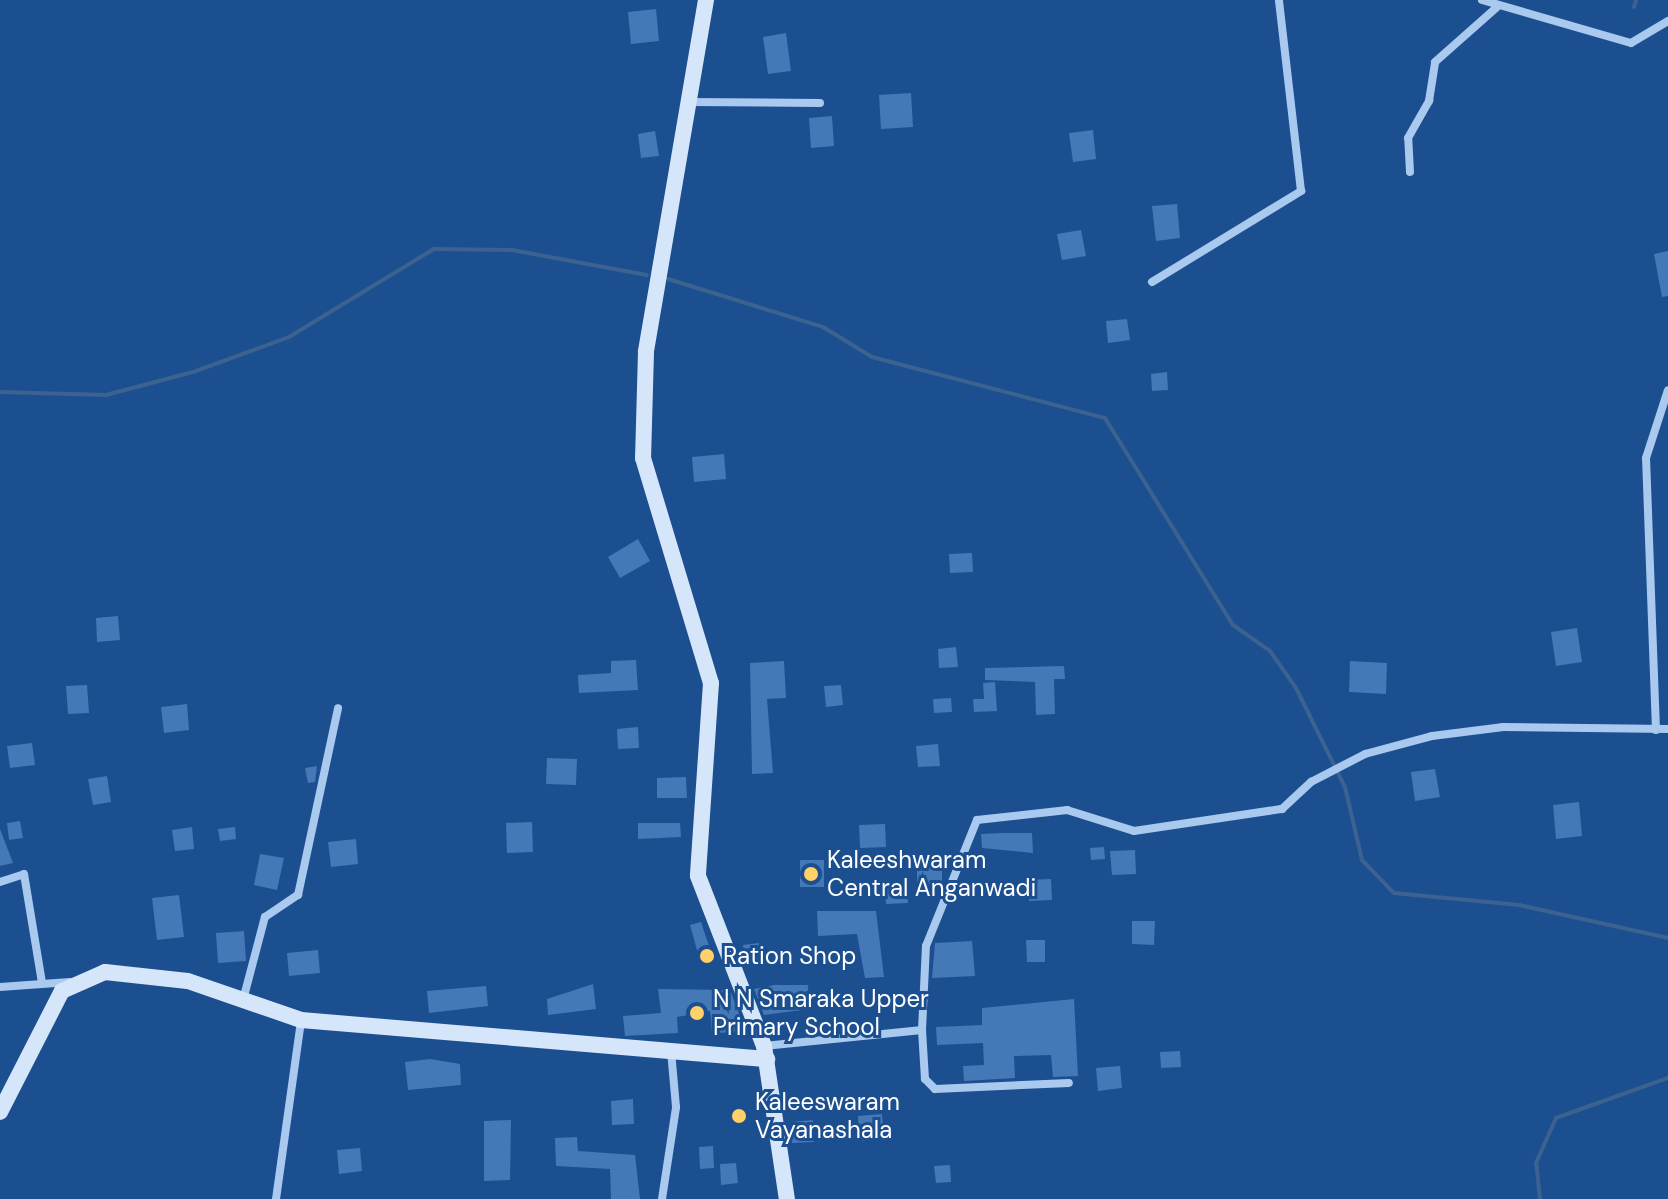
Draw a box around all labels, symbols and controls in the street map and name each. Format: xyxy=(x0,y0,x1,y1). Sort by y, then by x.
place label: Kaleeshwaram Central Anganwadi xyxy=(827,846,1036,902)
marker: Kaleeshwaram Central Anganwadi xyxy=(802,865,820,883)
place label: Ration Shop xyxy=(723,942,856,970)
marker: Ration Shop xyxy=(698,947,716,965)
place label: N N Smaraka Upper Primary School xyxy=(713,985,929,1041)
marker: N N Smaraka Upper Primary School xyxy=(688,1004,706,1022)
place label: Kaleeswaram Vayanashala xyxy=(755,1088,900,1144)
marker: Kaleeswaram Vayanashala xyxy=(730,1107,748,1125)

